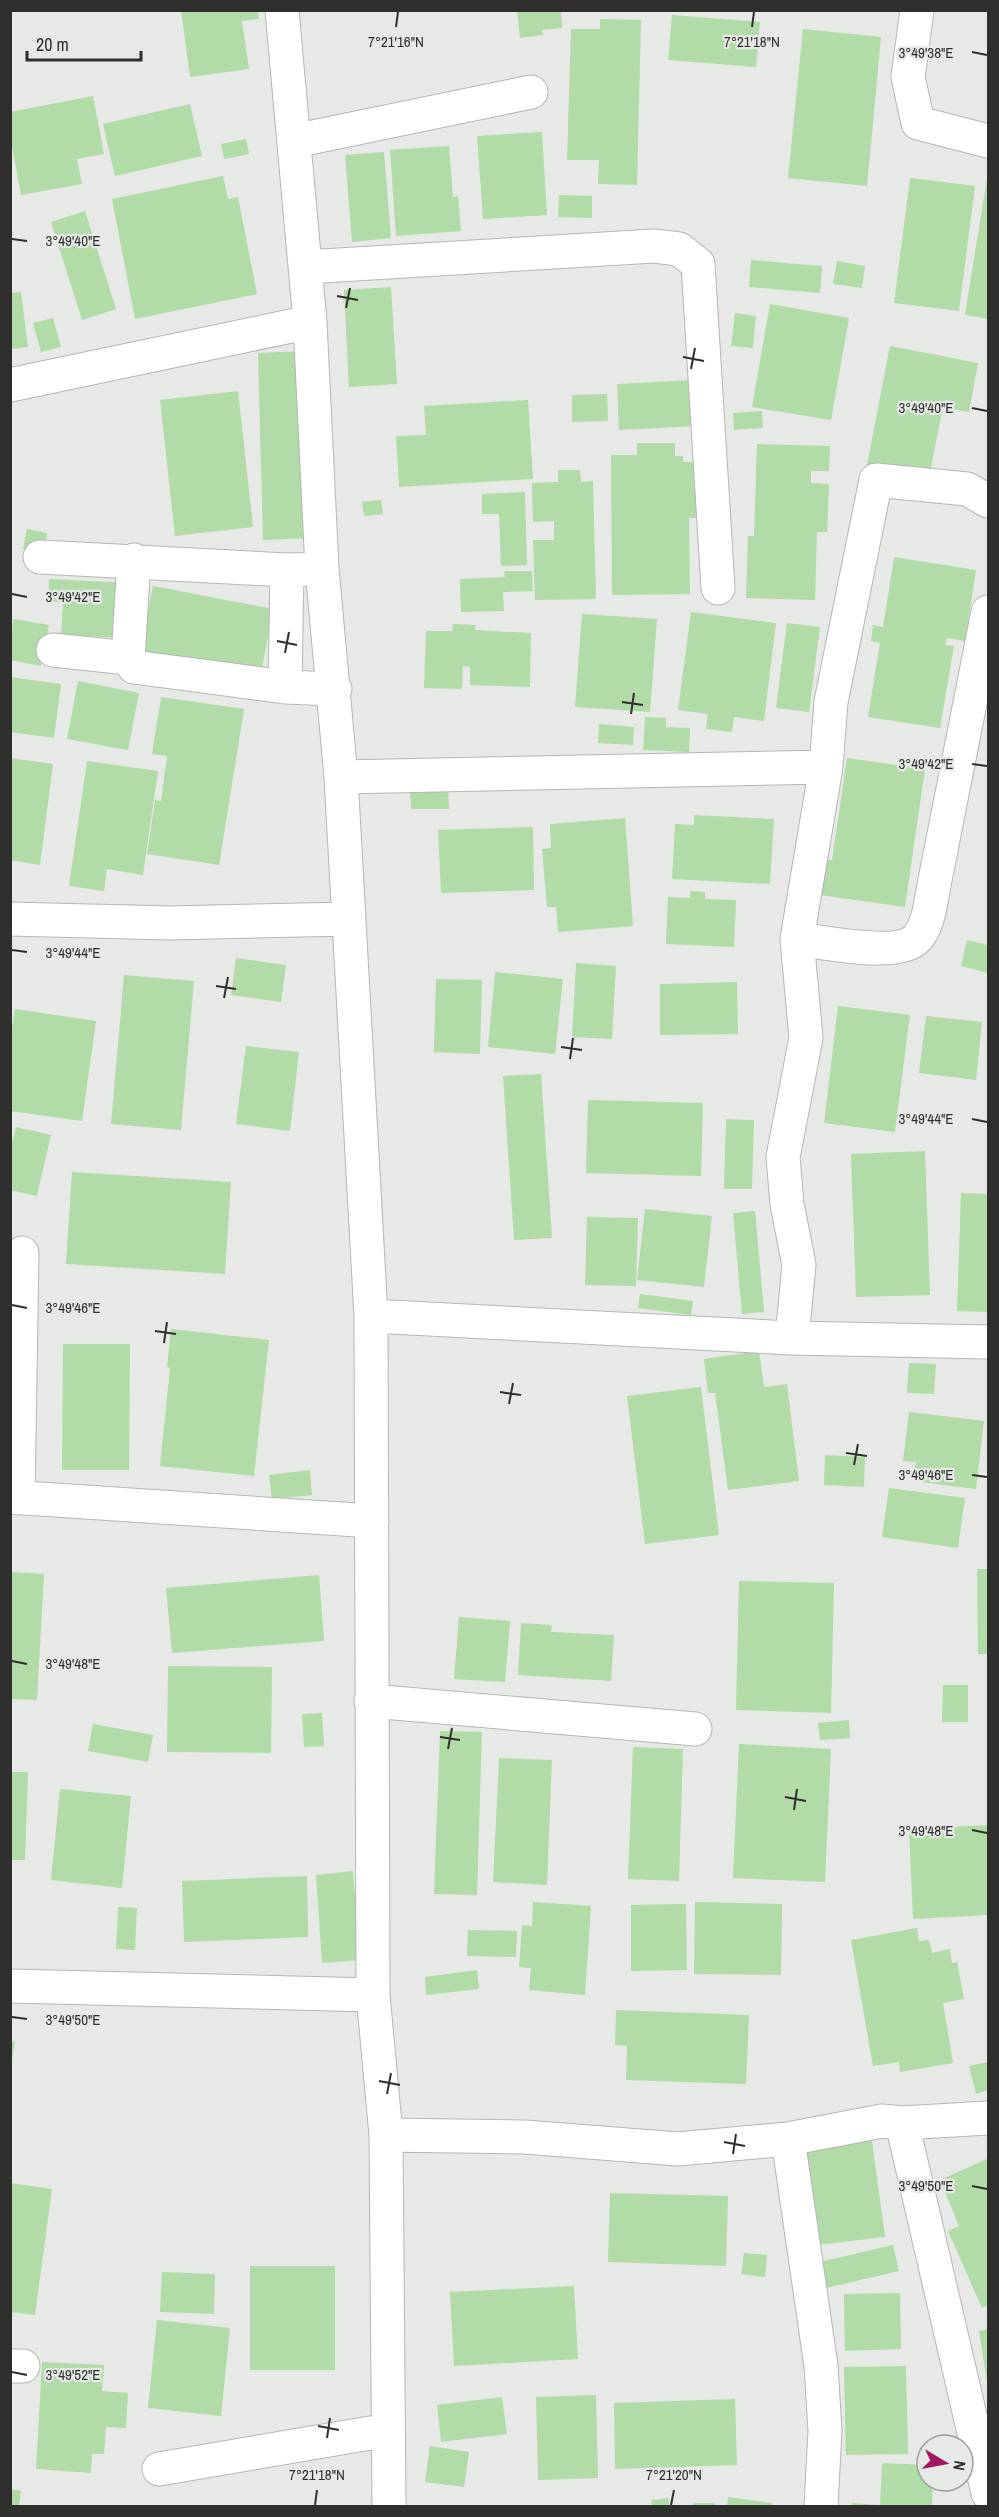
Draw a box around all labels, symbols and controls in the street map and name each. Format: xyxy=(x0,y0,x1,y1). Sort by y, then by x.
scale bar xyxy=(27,24,141,62)
text: 7°21'16"N xyxy=(368,31,424,52)
text: 7°21'18"N xyxy=(724,31,780,52)
text: 20 m xyxy=(36,32,69,57)
text: 3°49'38"E xyxy=(898,42,954,63)
text: 3°49'40"E xyxy=(45,230,101,251)
text: 3°49'40"E xyxy=(898,397,954,418)
text: 3°49'42"E xyxy=(45,586,101,607)
text: 3°49'42"E xyxy=(898,753,954,774)
text: 3°49'44"E xyxy=(45,942,101,963)
text: 3°49'44"E xyxy=(898,1108,954,1129)
text: 3°49'46"E xyxy=(45,1297,101,1318)
text: 3°49'46"E xyxy=(898,1464,954,1485)
text: 3°49'48"E xyxy=(45,1653,101,1674)
text: 3°49'48"E xyxy=(898,1820,954,1841)
text: 3°49'50"E xyxy=(45,2009,101,2030)
text: 3°49'50"E xyxy=(898,2175,954,2196)
text: 3°49'52"E xyxy=(45,2364,101,2385)
north arrow xyxy=(915,2433,975,2493)
text: N xyxy=(948,2459,971,2472)
text: 7°21'18"N xyxy=(289,2464,345,2485)
text: 7°21'20"N xyxy=(646,2464,702,2485)

